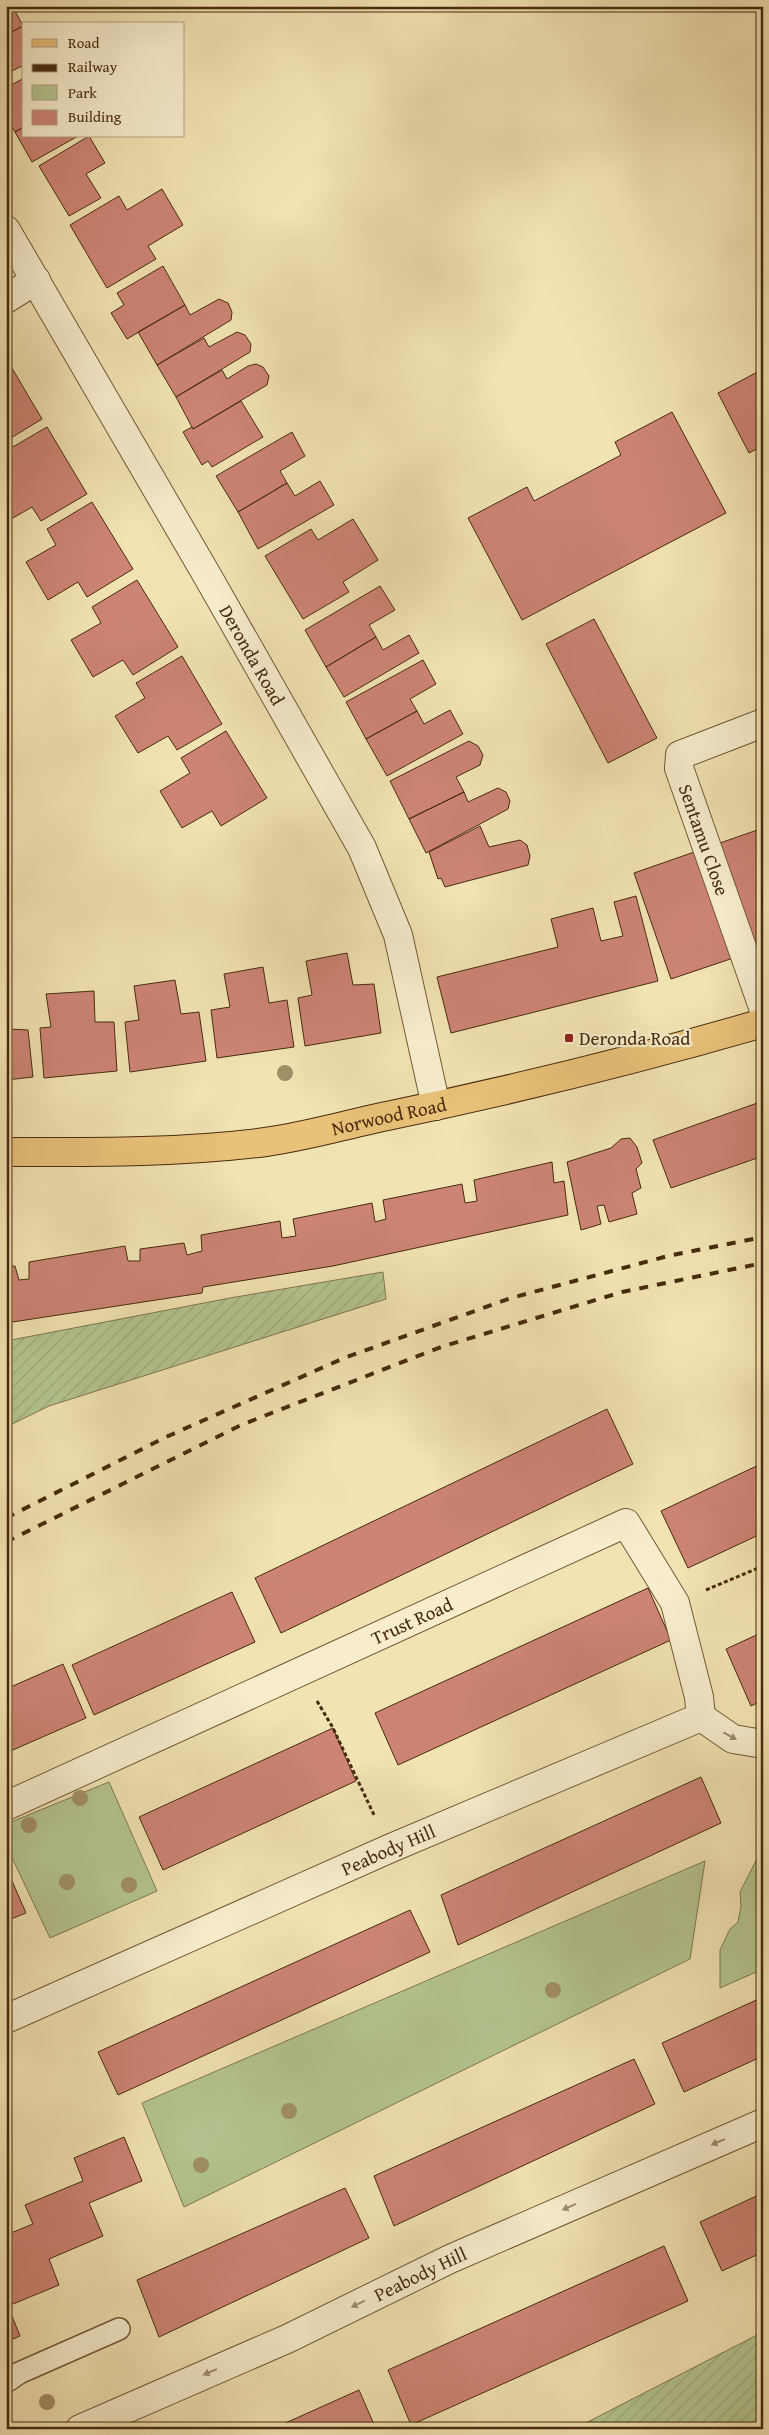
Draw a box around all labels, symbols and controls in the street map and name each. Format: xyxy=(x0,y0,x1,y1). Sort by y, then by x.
legend xyxy=(22,22,185,138)
text: Road xyxy=(68,32,99,53)
text: Railway xyxy=(68,56,118,77)
text: Park xyxy=(68,82,97,103)
text: Building xyxy=(68,106,122,127)
street label: Deronda Road xyxy=(212,599,292,711)
street label: Sentamu Close xyxy=(672,780,737,899)
place label: Deronda Road xyxy=(579,1024,691,1052)
marker: Deronda Road xyxy=(563,1032,575,1044)
street label: Norwood Road xyxy=(329,1090,450,1142)
street label: Trust Road xyxy=(366,1590,458,1652)
one-way arrow xyxy=(722,1732,737,1740)
street label: Peabody Hill xyxy=(337,1817,440,1882)
one-way arrow xyxy=(711,2139,725,2147)
one-way arrow xyxy=(562,2204,576,2212)
street label: Peabody Hill xyxy=(369,2239,471,2308)
one-way arrow xyxy=(351,2301,365,2309)
one-way arrow xyxy=(203,2369,217,2377)

